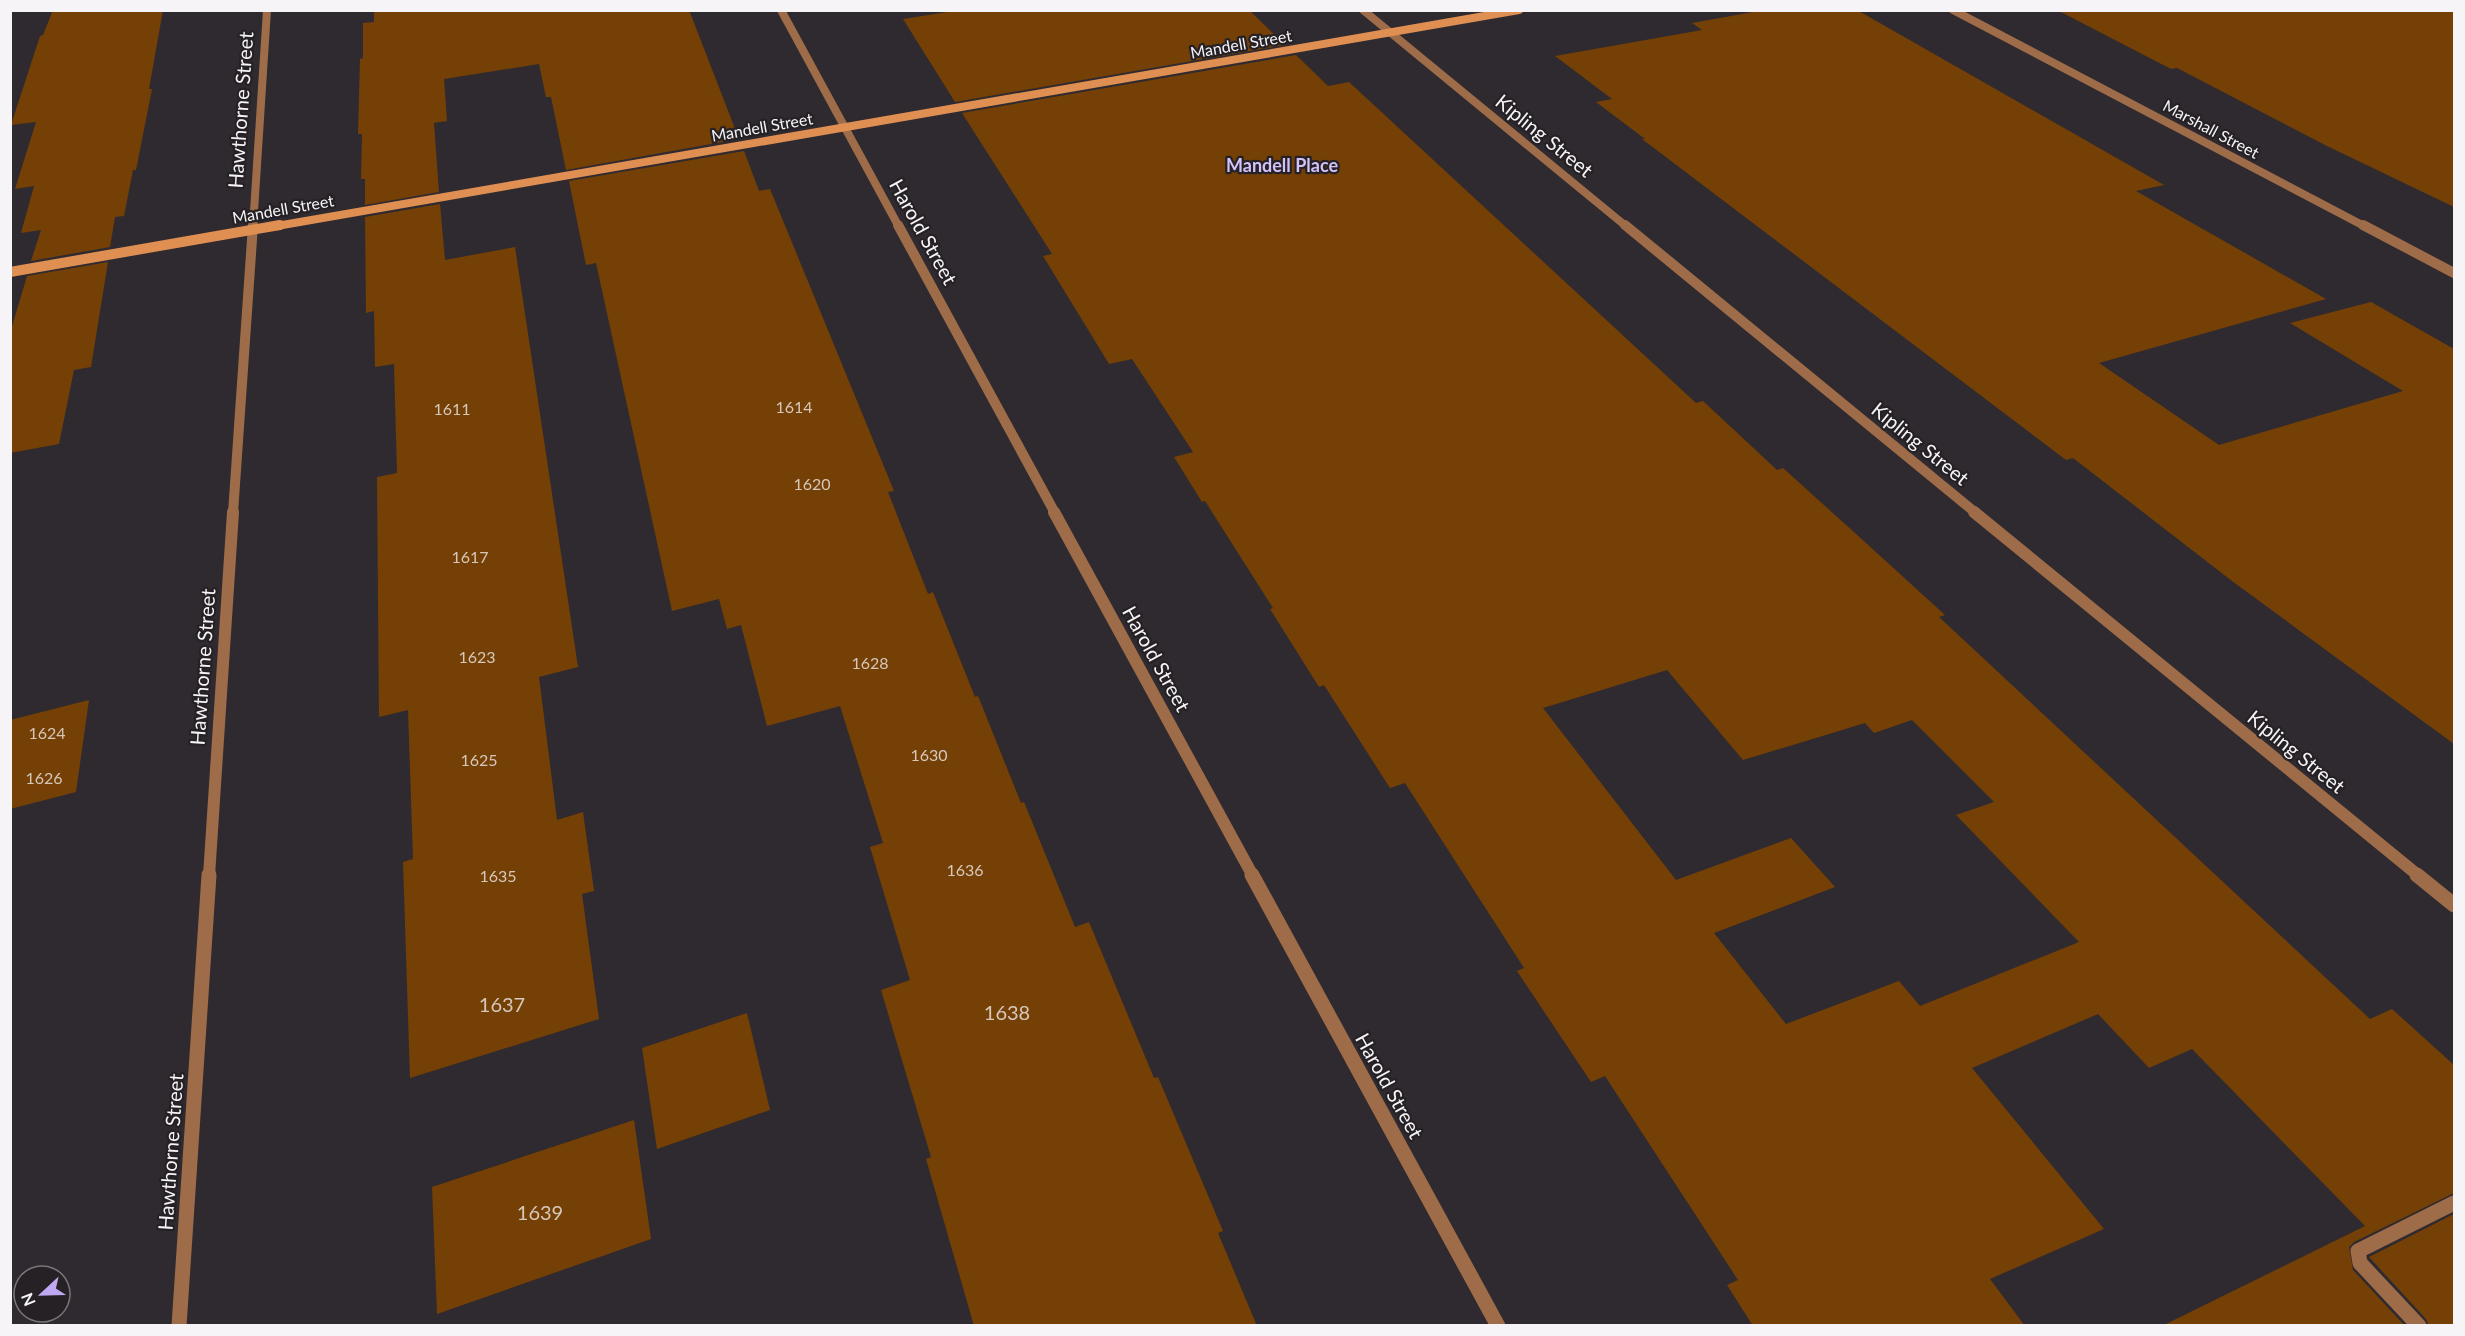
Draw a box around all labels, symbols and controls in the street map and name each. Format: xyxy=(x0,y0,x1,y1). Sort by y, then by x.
street label: Mandell Street xyxy=(1189,25,1293,62)
street label: Hawthorne Street xyxy=(223,31,257,189)
street label: Kipling Street xyxy=(1491,89,1598,182)
street label: Marshall Street xyxy=(2160,95,2263,162)
street label: Mandell Street xyxy=(710,108,814,145)
district label: Mandell Place xyxy=(1226,154,1338,176)
street label: Harold Street xyxy=(885,175,963,288)
street label: Mandell Street xyxy=(231,190,335,227)
house number: 1614 xyxy=(775,397,813,416)
street label: Kipling Street xyxy=(1867,397,1974,490)
house number: 1611 xyxy=(433,399,471,418)
house number: 1620 xyxy=(793,474,831,493)
house number: 1617 xyxy=(451,547,489,566)
street label: Hawthorne Street xyxy=(185,588,219,746)
street label: Harold Street xyxy=(1118,602,1196,715)
house number: 1623 xyxy=(458,647,496,666)
house number: 1628 xyxy=(851,653,889,672)
street label: Kipling Street xyxy=(2243,705,2350,798)
house number: 1624 xyxy=(28,723,66,742)
house number: 1630 xyxy=(910,745,948,764)
house number: 1625 xyxy=(460,750,498,769)
house number: 1626 xyxy=(25,768,63,787)
house number: 1636 xyxy=(946,860,984,879)
house number: 1635 xyxy=(479,866,517,885)
house number: 1637 xyxy=(479,992,525,1016)
house number: 1638 xyxy=(984,1000,1030,1024)
street label: Harold Street xyxy=(1351,1029,1429,1142)
street label: Hawthorne Street xyxy=(153,1073,187,1231)
house number: 1639 xyxy=(517,1200,563,1224)
north arrow xyxy=(12,1264,72,1324)
text: N xyxy=(17,1291,39,1309)

